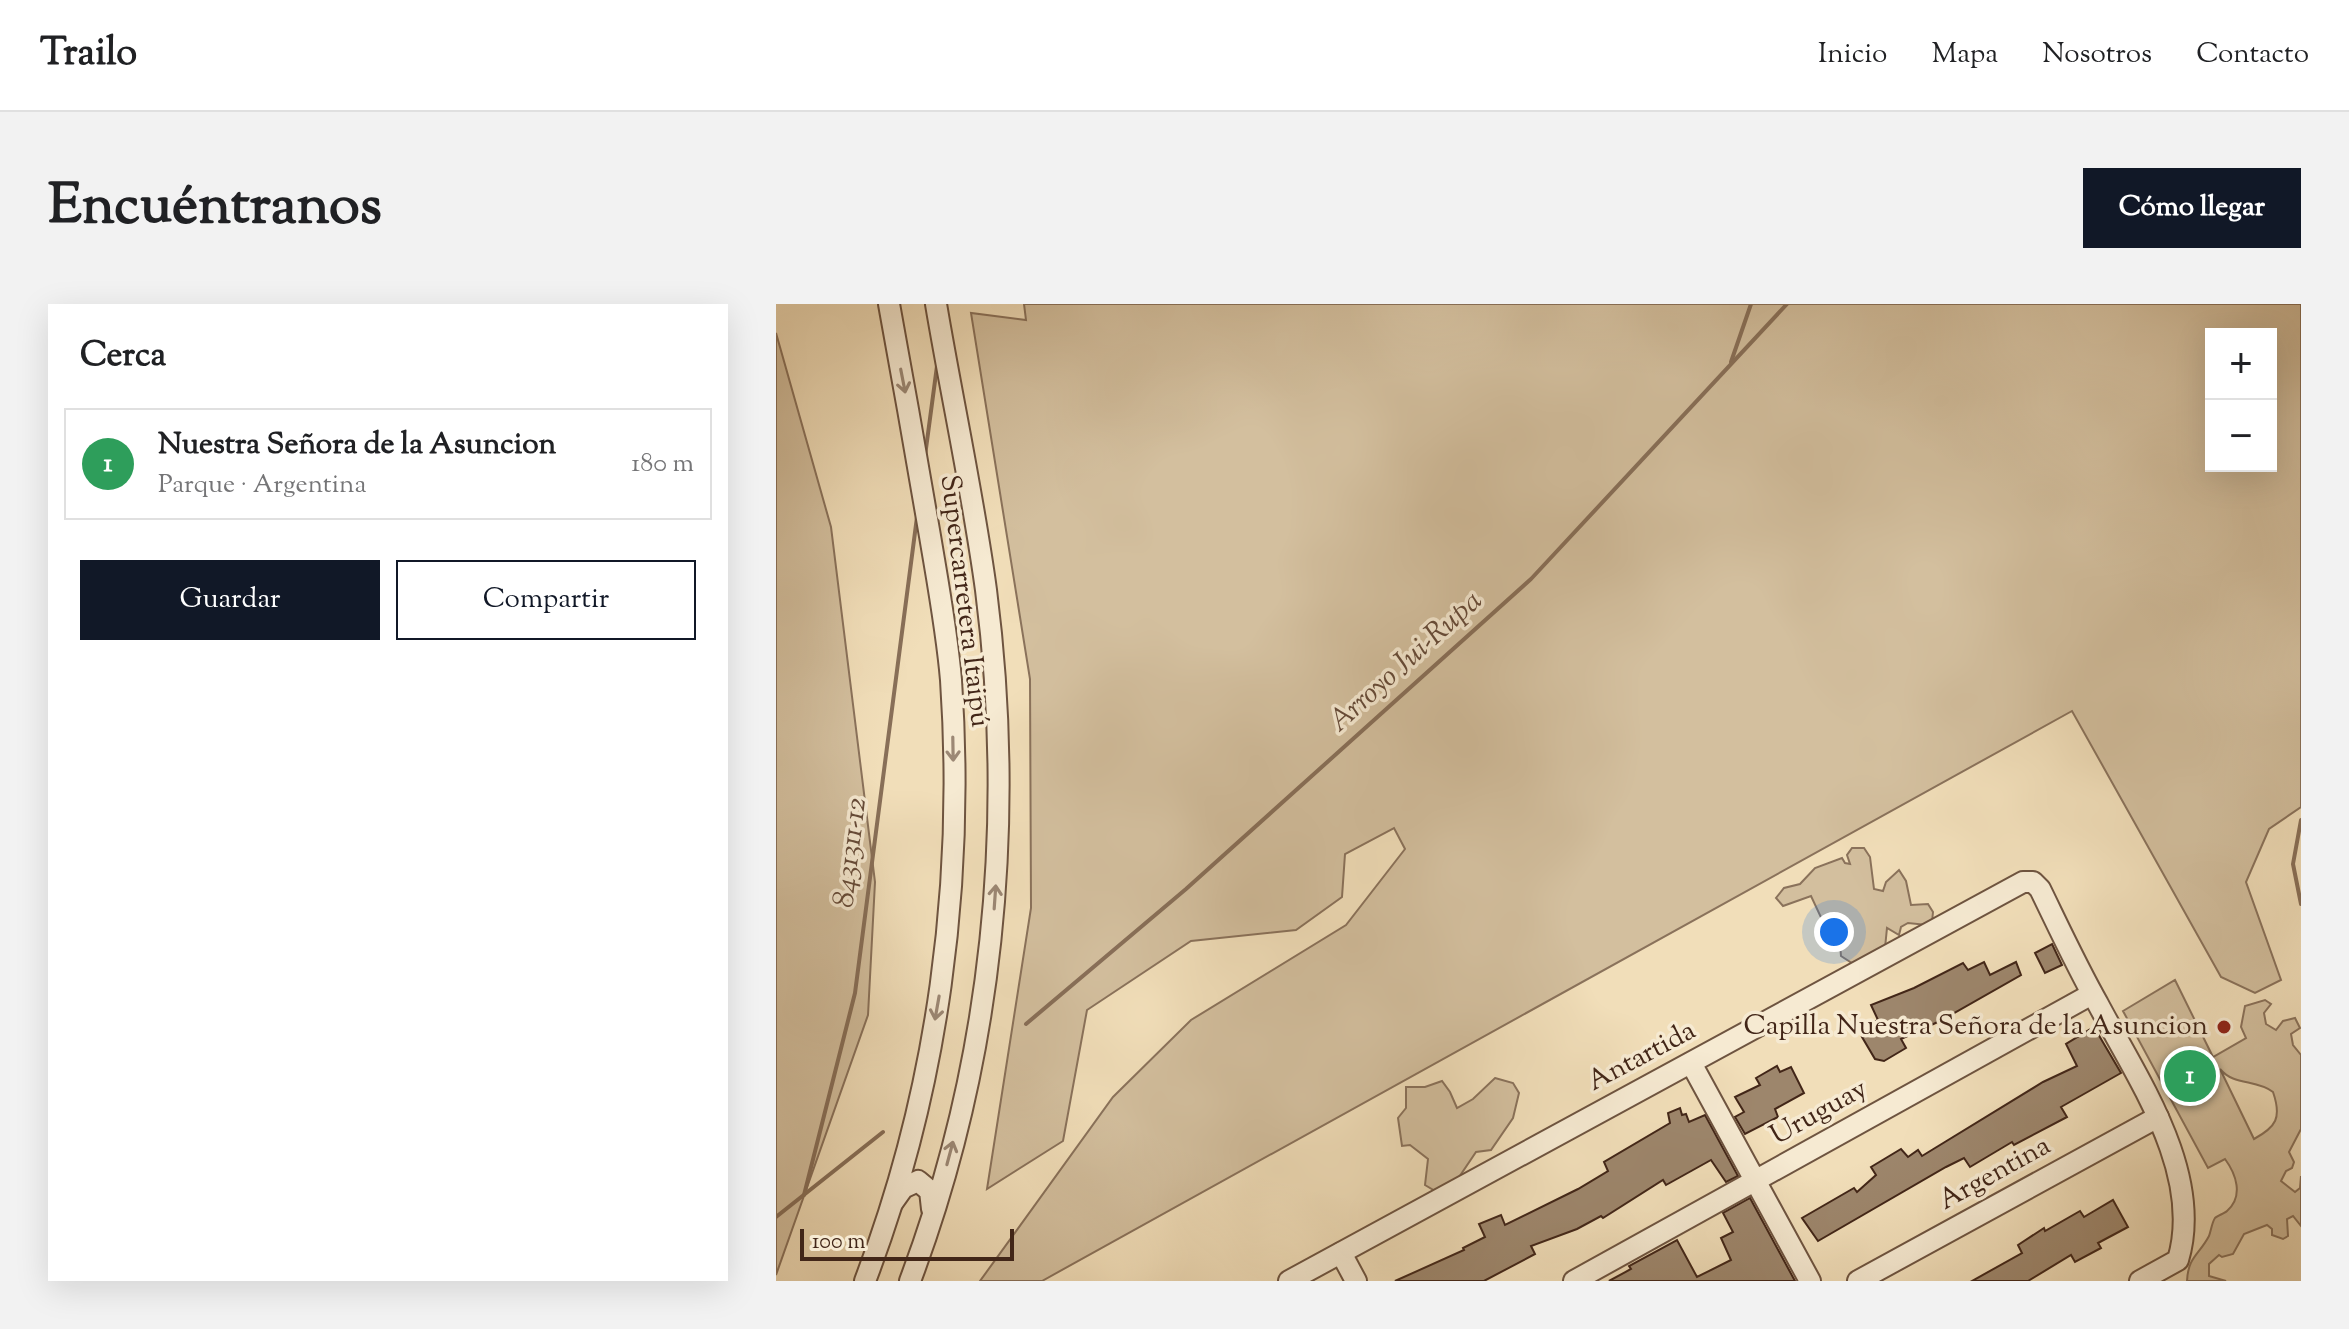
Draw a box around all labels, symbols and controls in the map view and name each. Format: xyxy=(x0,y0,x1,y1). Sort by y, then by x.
text: Trailo xyxy=(40,28,137,82)
text: Inicio xyxy=(1818,35,1887,75)
text: Mapa xyxy=(1931,35,1998,75)
text: Nosotros xyxy=(2042,35,2152,75)
text: Contacto xyxy=(2196,35,2309,75)
text: Encuéntranos xyxy=(48,168,382,249)
button: Cómo llegar xyxy=(2083,168,2301,248)
map controls xyxy=(2205,328,2277,472)
button: + xyxy=(2205,328,2277,400)
text: Cerca xyxy=(80,332,166,381)
one-way arrow xyxy=(897,367,912,393)
button: − xyxy=(2205,400,2277,472)
text: Nuestra Señora de la Asuncion xyxy=(158,424,556,467)
text: 1 xyxy=(104,446,112,483)
text: 180 m xyxy=(631,446,694,483)
text: Parque · Argentina xyxy=(158,467,366,504)
street label: Supercarretera Itaipú xyxy=(929,472,999,730)
button: Guardar xyxy=(80,560,380,640)
button: Compartir xyxy=(396,560,696,640)
water label: Arroyo Jui-Rupa xyxy=(1319,581,1493,743)
one-way arrow xyxy=(946,735,961,762)
water label: 8431311-12 xyxy=(823,796,879,910)
one-way arrow xyxy=(988,885,1003,911)
your location xyxy=(1814,912,1854,952)
one-way arrow xyxy=(929,994,944,1020)
place label: Capilla Nuestra Señora de la Asuncion xyxy=(1743,1007,2208,1047)
street label: Antartida xyxy=(1581,1012,1703,1102)
marker: Capilla Nuestra Señora de la Asuncion xyxy=(2215,1018,2233,1036)
pin: 1 xyxy=(2164,1046,2216,1106)
street label: Uruguay xyxy=(1763,1070,1875,1156)
street label: Argentina xyxy=(1932,1127,2058,1221)
one-way arrow xyxy=(944,1141,959,1167)
scale bar xyxy=(800,1225,1014,1261)
text: 100 m xyxy=(812,1227,865,1259)

